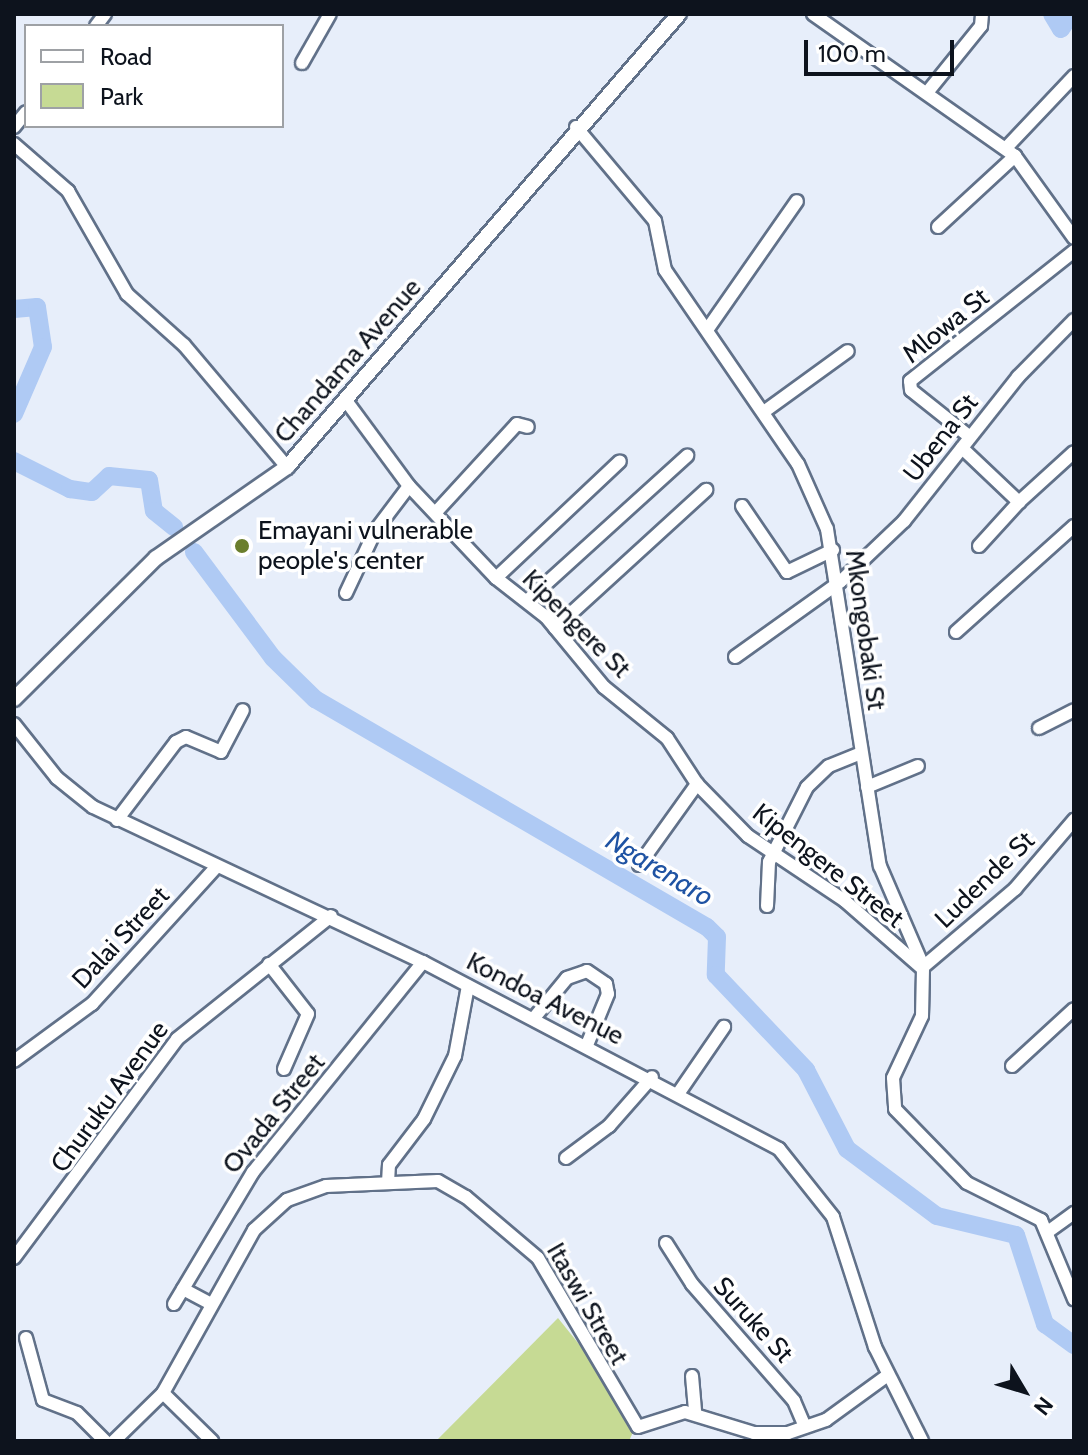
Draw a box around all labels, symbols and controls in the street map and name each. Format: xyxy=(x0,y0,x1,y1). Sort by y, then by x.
legend xyxy=(24,24,284,128)
scale bar xyxy=(808,24,958,74)
text: 100 m xyxy=(818,39,886,68)
text: Road xyxy=(100,42,152,71)
text: Park xyxy=(100,82,143,111)
street label: Chandama Avenue xyxy=(268,272,428,450)
street label: Mlowa St xyxy=(897,282,995,370)
street label: Ubena St xyxy=(897,388,985,488)
place label: Emayani vulnerable people's center xyxy=(258,515,473,576)
marker: Emayani vulnerable people's center xyxy=(233,537,251,555)
street label: Mkongobaki St xyxy=(838,548,892,712)
street label: Kipengere St xyxy=(515,563,637,685)
street label: Kipengere Street xyxy=(746,797,910,935)
water label: Ngarenaro xyxy=(600,823,720,913)
street label: Ludende St xyxy=(929,825,1041,935)
street label: Dalai Street xyxy=(66,881,176,995)
street label: Kondoa Avenue xyxy=(461,946,629,1052)
street label: Churuku Avenue xyxy=(45,1015,175,1179)
street label: Ovada Street xyxy=(216,1048,332,1180)
street label: Itaswi Street xyxy=(540,1238,634,1370)
street label: Suruke St xyxy=(707,1271,799,1369)
north arrow xyxy=(984,1351,1064,1431)
text: N xyxy=(1028,1392,1059,1421)

